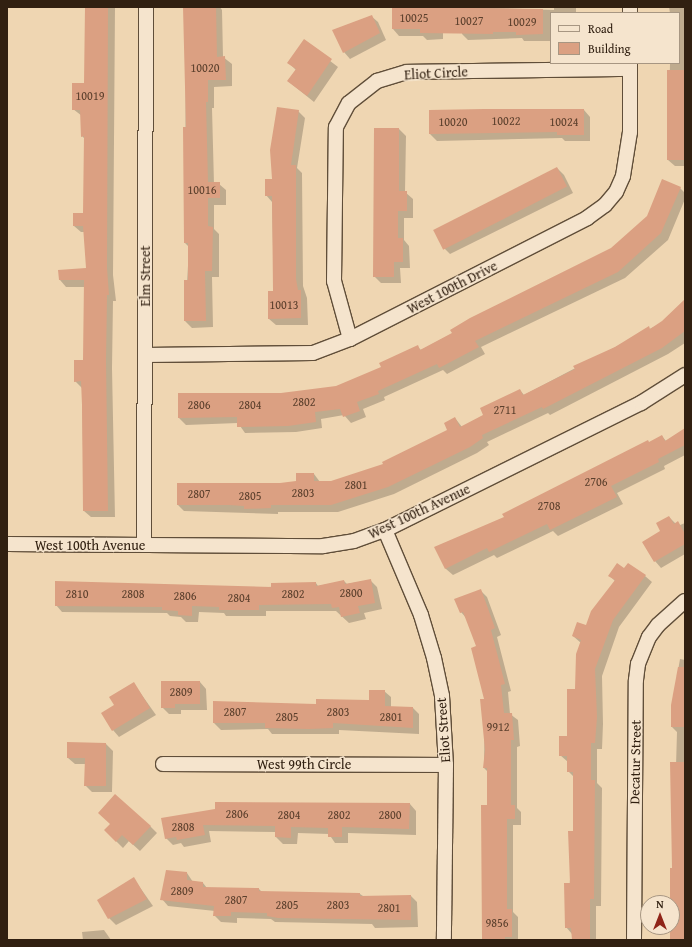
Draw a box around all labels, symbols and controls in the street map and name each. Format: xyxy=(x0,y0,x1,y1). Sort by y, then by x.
house number: 10025 xyxy=(400,11,428,25)
legend xyxy=(550,12,680,64)
house number: 10027 xyxy=(455,14,483,28)
house number: 10029 xyxy=(508,15,536,29)
text: Road xyxy=(588,20,613,37)
text: Building xyxy=(588,40,631,57)
house number: 10020 xyxy=(191,61,219,75)
street label: Eliot Circle xyxy=(404,63,468,83)
house number: 10019 xyxy=(76,89,104,103)
house number: 10022 xyxy=(492,114,520,128)
house number: 10020 xyxy=(439,115,467,129)
house number: 10024 xyxy=(550,115,578,129)
house number: 10016 xyxy=(188,183,216,197)
street label: Elm Street xyxy=(137,246,153,306)
street label: West 100th Drive xyxy=(404,257,500,317)
house number: 10013 xyxy=(270,298,298,312)
house number: 2802 xyxy=(292,395,316,409)
house number: 2806 xyxy=(187,398,211,412)
house number: 2804 xyxy=(238,398,262,412)
house number: 2711 xyxy=(493,403,517,417)
house number: 2706 xyxy=(584,475,608,489)
house number: 2801 xyxy=(344,478,368,492)
street label: West 100th Avenue xyxy=(365,480,473,542)
house number: 2803 xyxy=(291,486,315,500)
house number: 2807 xyxy=(187,487,211,501)
house number: 2805 xyxy=(238,489,262,503)
house number: 2708 xyxy=(537,499,561,513)
street label: West 100th Avenue xyxy=(35,537,145,553)
house number: 2800 xyxy=(339,586,363,600)
house number: 2810 xyxy=(65,587,89,601)
house number: 2808 xyxy=(121,587,145,601)
house number: 2802 xyxy=(281,587,305,601)
house number: 2806 xyxy=(173,589,197,603)
house number: 2804 xyxy=(227,591,251,605)
house number: 2809 xyxy=(169,685,193,699)
street label: Eliot Street xyxy=(432,697,454,763)
house number: 2807 xyxy=(223,705,247,719)
house number: 2803 xyxy=(326,705,350,719)
house number: 2805 xyxy=(275,710,299,724)
house number: 2801 xyxy=(379,710,403,724)
house number: 9912 xyxy=(486,720,510,734)
street label: Decatur Street xyxy=(626,720,644,804)
street label: West 99th Circle xyxy=(257,756,351,772)
house number: 2806 xyxy=(225,807,249,821)
house number: 2804 xyxy=(277,808,301,822)
house number: 2802 xyxy=(327,808,351,822)
house number: 2800 xyxy=(378,808,402,822)
house number: 2808 xyxy=(171,820,195,834)
house number: 2809 xyxy=(170,884,194,898)
house number: 2807 xyxy=(224,893,248,907)
north arrow xyxy=(640,895,680,935)
text: N xyxy=(656,896,664,912)
house number: 2805 xyxy=(275,898,299,912)
house number: 2803 xyxy=(326,898,350,912)
house number: 2801 xyxy=(377,901,401,915)
house number: 9856 xyxy=(485,916,509,930)

